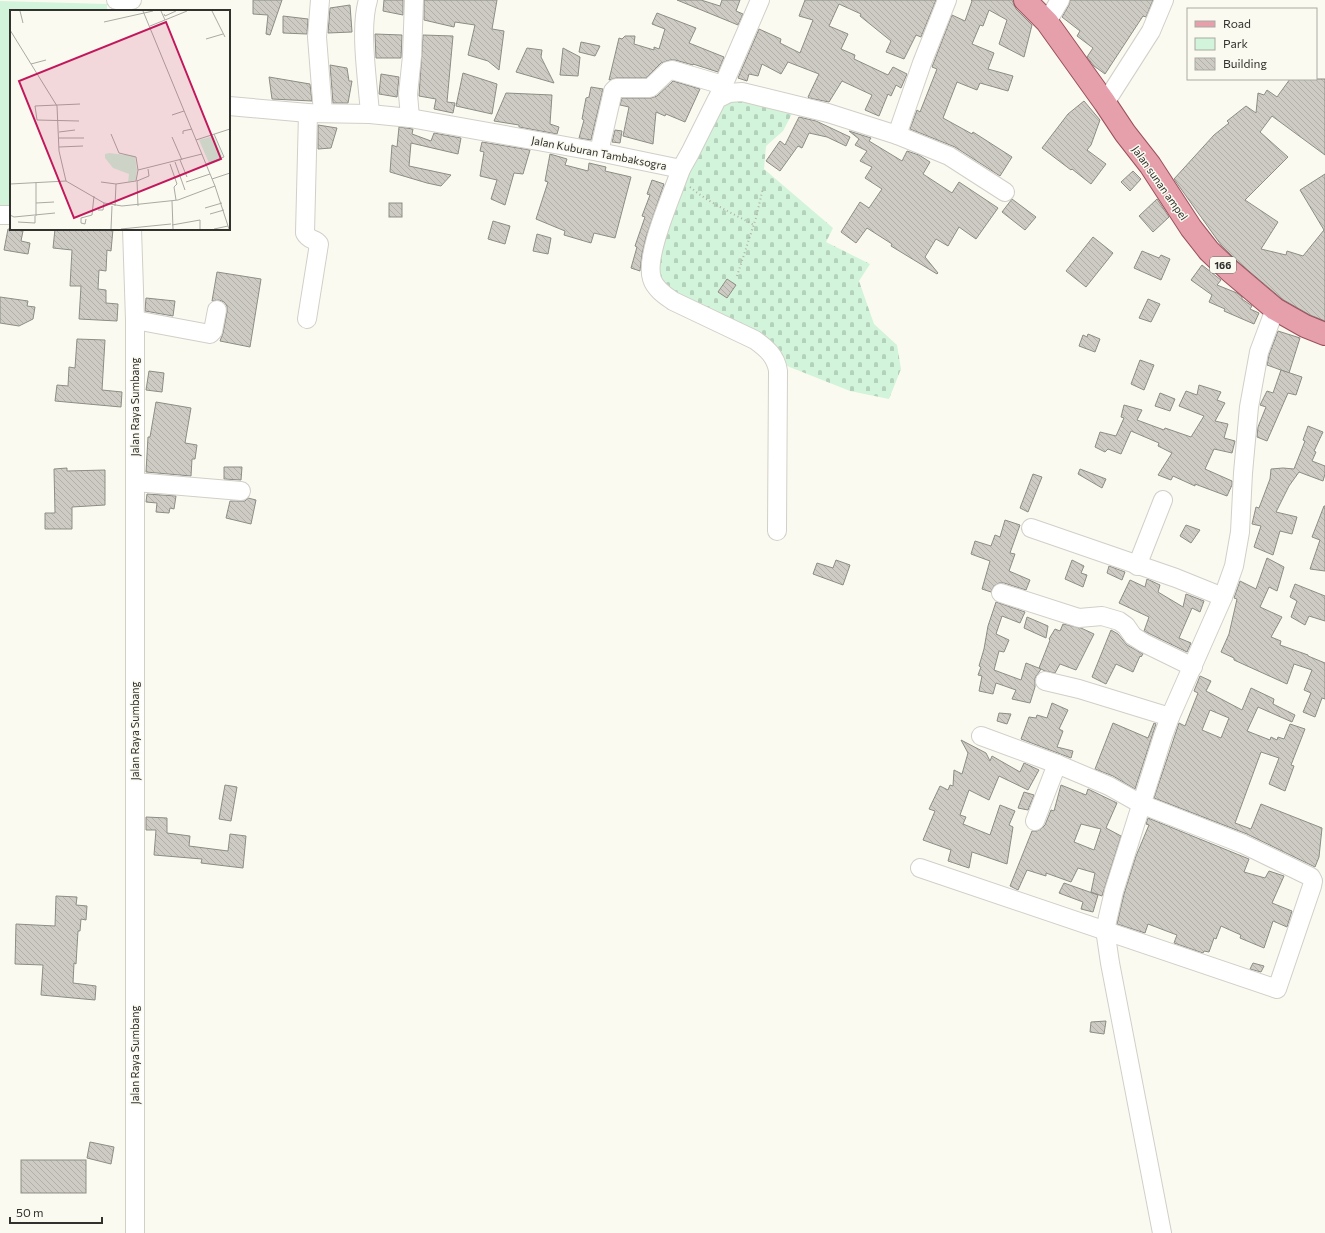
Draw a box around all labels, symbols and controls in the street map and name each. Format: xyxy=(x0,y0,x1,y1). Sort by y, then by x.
legend xyxy=(1187,8,1317,80)
inset map xyxy=(10,10,230,230)
text: Road xyxy=(1223,16,1251,30)
text: Park xyxy=(1223,36,1249,50)
text: Building xyxy=(1223,56,1267,70)
street label: Jalan Kuburan Tambaksogra xyxy=(530,133,668,173)
street label: Jalan sunan ampel xyxy=(1129,143,1191,223)
road number: 166 xyxy=(1210,257,1236,273)
street label: Jalan Raya Sumbang xyxy=(128,357,142,457)
street label: Jalan Raya Sumbang xyxy=(128,681,142,781)
street label: Jalan Raya Sumbang xyxy=(128,1005,142,1105)
scale bar xyxy=(10,1199,102,1225)
text: 50 m xyxy=(16,1205,44,1219)

